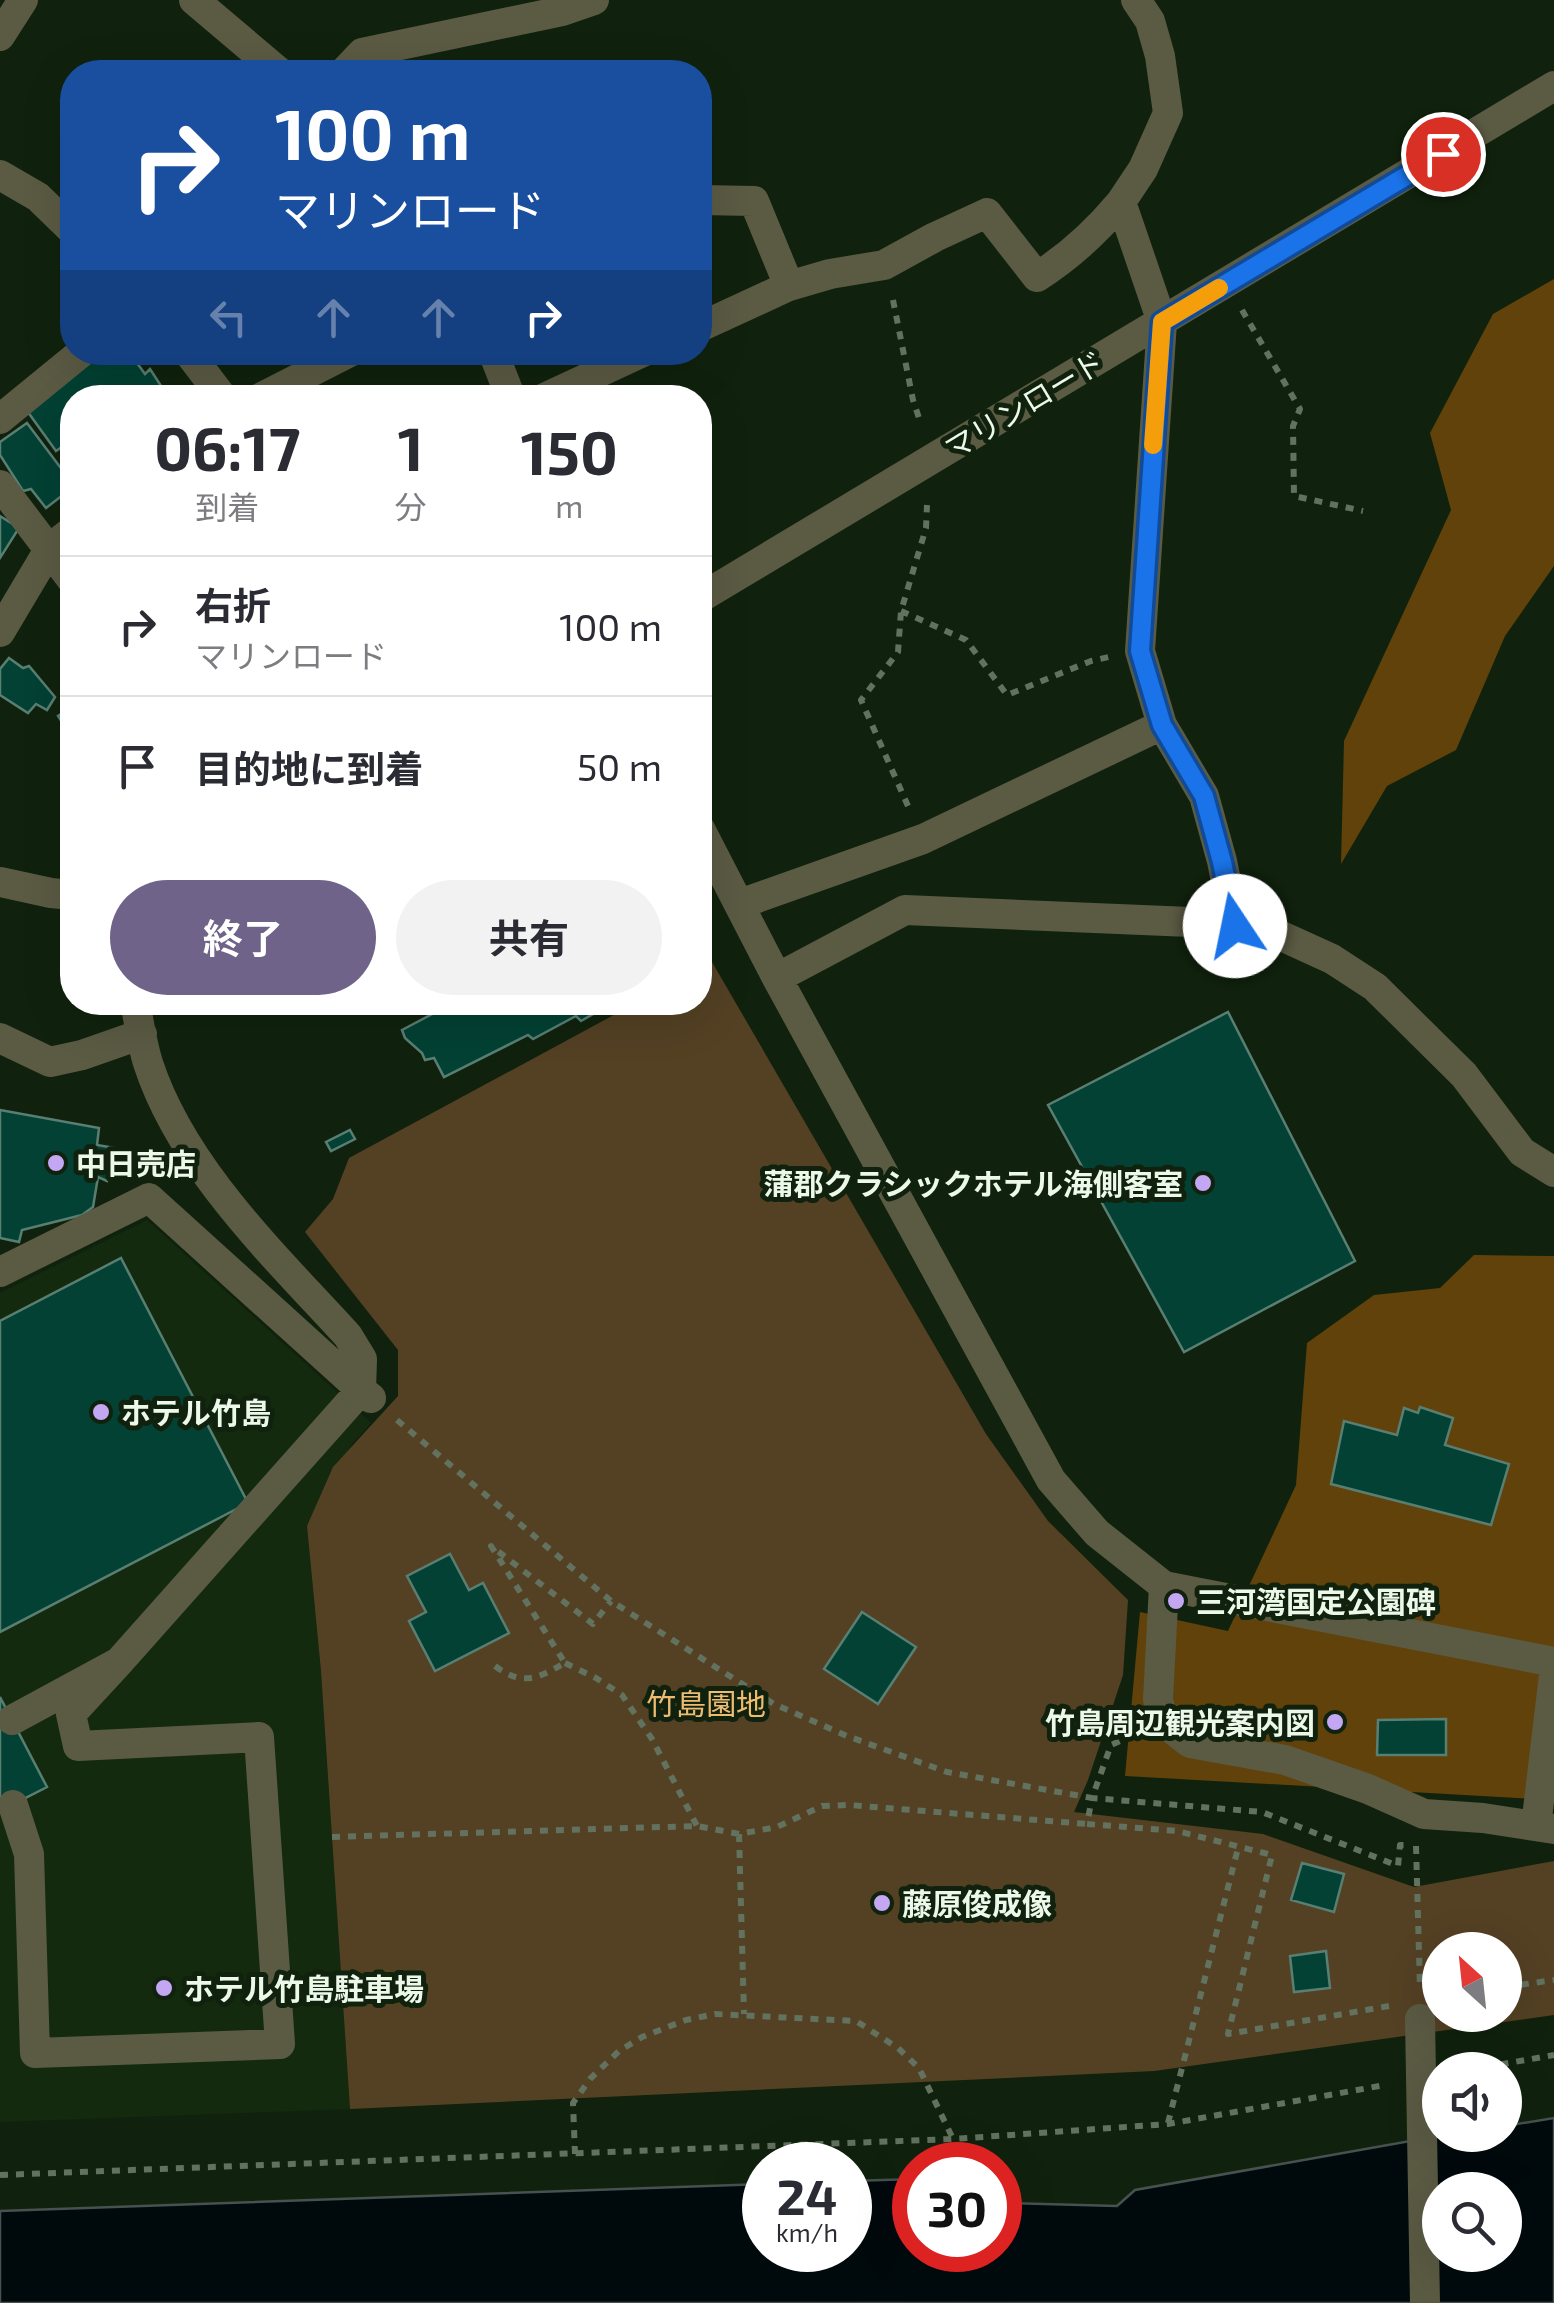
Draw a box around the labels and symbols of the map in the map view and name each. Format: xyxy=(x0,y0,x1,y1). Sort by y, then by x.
pin xyxy=(1401,112,1486,197)
street label: マリンロード xyxy=(938,342,1110,466)
position arrow xyxy=(1183,874,1287,978)
place label: 中日売店 xyxy=(76,1145,196,1181)
marker: 中日売店 xyxy=(45,1152,67,1174)
place label: 蒲郡クラシックホテル海側客室 xyxy=(764,1165,1183,1201)
marker: 蒲郡クラシックホテル海側客室 xyxy=(1192,1172,1214,1194)
place label: ホテル竹島 xyxy=(121,1394,271,1430)
marker: ホテル竹島 xyxy=(90,1401,112,1423)
place label: 三河湾国定公園碑 xyxy=(1196,1583,1436,1619)
marker: 三河湾国定公園碑 xyxy=(1165,1590,1187,1612)
park label: 竹島園地 xyxy=(646,1685,766,1721)
place label: 竹島周辺観光案内図 xyxy=(1045,1704,1315,1740)
marker: 竹島周辺観光案内図 xyxy=(1324,1711,1346,1733)
place label: 藤原俊成像 xyxy=(902,1885,1052,1921)
marker: 藤原俊成像 xyxy=(871,1892,893,1914)
north arrow xyxy=(1422,1932,1522,2032)
place label: ホテル竹島駐車場 xyxy=(184,1970,424,2006)
marker: ホテル竹島駐車場 xyxy=(153,1977,175,1999)
speed limit sign: 30 xyxy=(892,2142,1022,2272)

